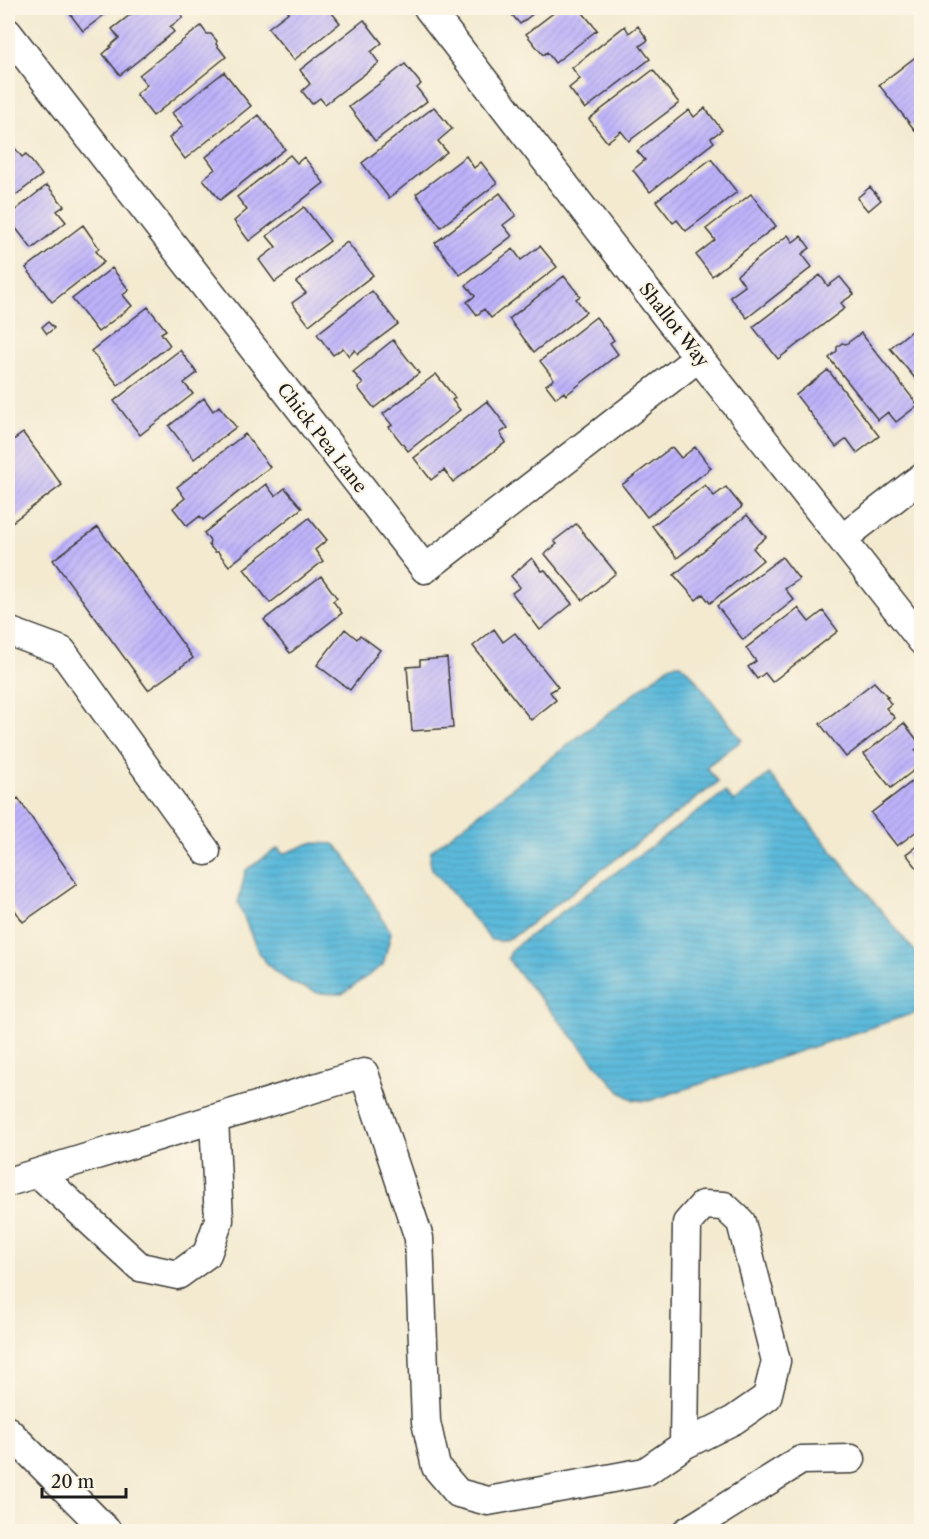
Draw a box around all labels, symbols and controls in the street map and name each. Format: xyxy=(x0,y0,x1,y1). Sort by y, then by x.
street label: Shallot Way xyxy=(634,278,714,372)
street label: Chick Pea Lane xyxy=(272,379,372,497)
scale bar xyxy=(42,1461,126,1499)
text: 20 m xyxy=(51,1471,95,1493)

